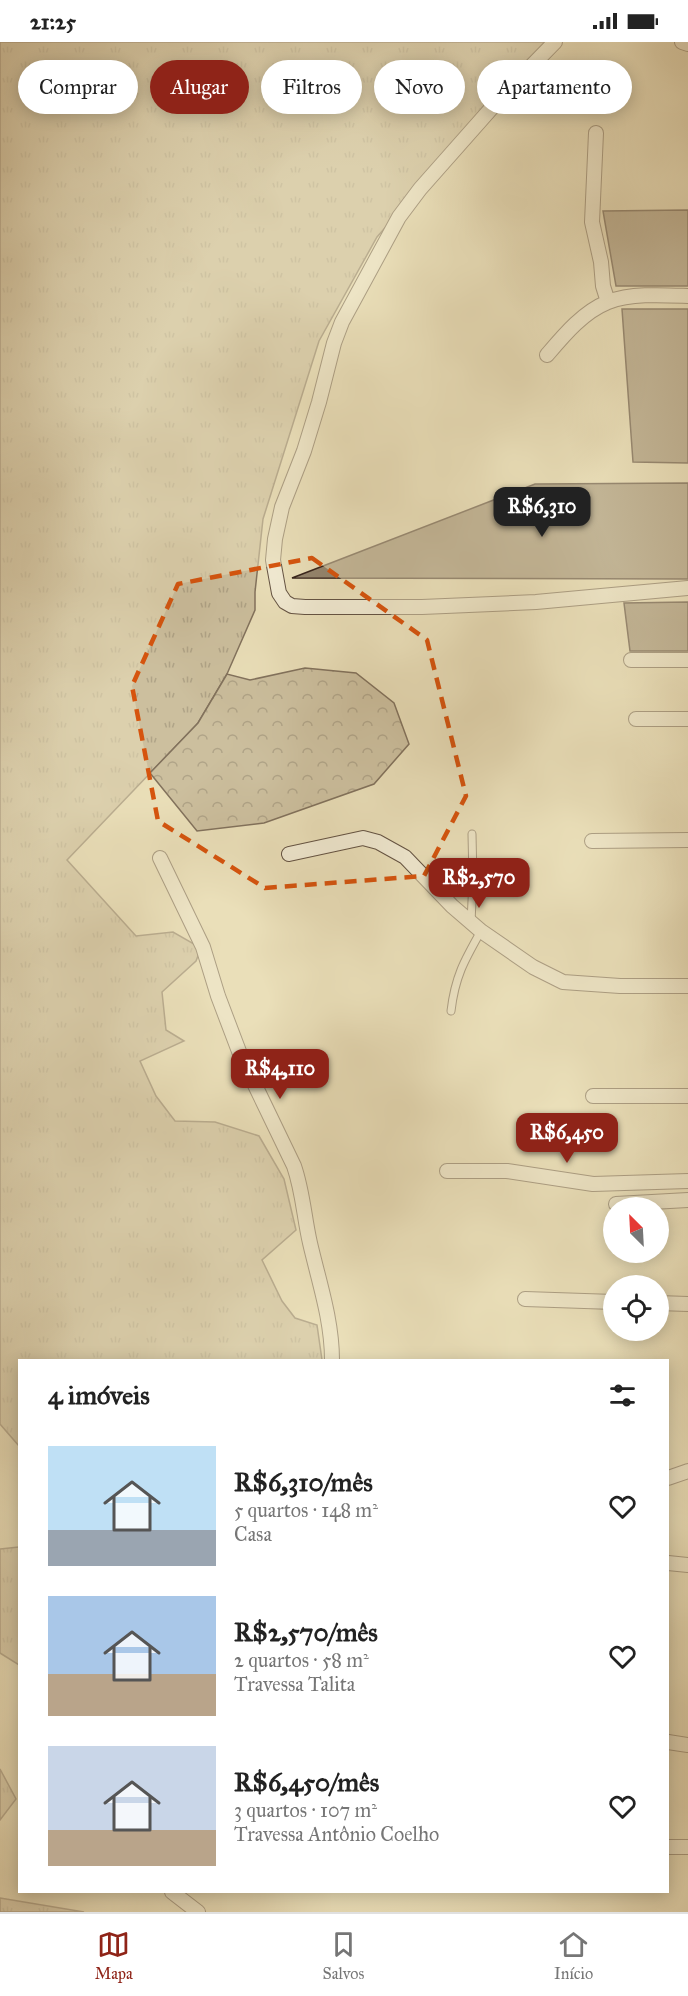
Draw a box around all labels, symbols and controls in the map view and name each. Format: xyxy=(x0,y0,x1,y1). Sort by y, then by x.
text: 21:25 xyxy=(30,8,76,35)
chip: Comprar xyxy=(18,60,138,114)
chip: Alugar xyxy=(150,60,249,114)
chip: Filtros xyxy=(261,60,362,114)
chip: Novo xyxy=(374,60,465,114)
chip: Apartamento xyxy=(477,60,632,114)
pin: R$6,310 xyxy=(487,487,597,538)
text: R$6,310 xyxy=(508,494,576,518)
pin: R$2,570 xyxy=(424,858,534,909)
text: R$2,570 xyxy=(443,865,515,889)
pin: R$4,110 xyxy=(225,1049,335,1100)
text: R$4,110 xyxy=(245,1056,315,1080)
pin: R$6,450 xyxy=(512,1113,622,1164)
text: R$6,450 xyxy=(530,1120,604,1144)
north arrow xyxy=(603,1197,669,1263)
map controls xyxy=(603,1197,669,1341)
button: locate xyxy=(603,1275,669,1341)
text: 4 imóveis xyxy=(48,1379,150,1411)
icon: filters xyxy=(606,1379,639,1412)
text: R$6,310/mês xyxy=(234,1466,373,1498)
icon: home xyxy=(96,1470,168,1542)
icon: heart xyxy=(606,1490,639,1523)
text: 5 quartos · 148 m² xyxy=(234,1498,378,1522)
text: Casa xyxy=(234,1522,272,1546)
text: R$2,570/mês xyxy=(234,1616,378,1648)
icon: home xyxy=(96,1620,168,1692)
icon: heart xyxy=(606,1640,639,1673)
text: 2 quartos · 58 m² xyxy=(234,1648,369,1672)
text: Travessa Talita xyxy=(234,1672,355,1696)
text: R$6,450/mês xyxy=(234,1766,379,1798)
icon: home xyxy=(96,1770,168,1842)
icon: heart xyxy=(606,1790,639,1823)
text: 3 quartos · 107 m² xyxy=(234,1798,377,1822)
text: Travessa Antônio Coelho xyxy=(234,1822,439,1846)
tab: Mapa xyxy=(95,1928,133,1983)
tab: Salvos xyxy=(323,1928,364,1983)
tab: Início xyxy=(554,1928,593,1983)

